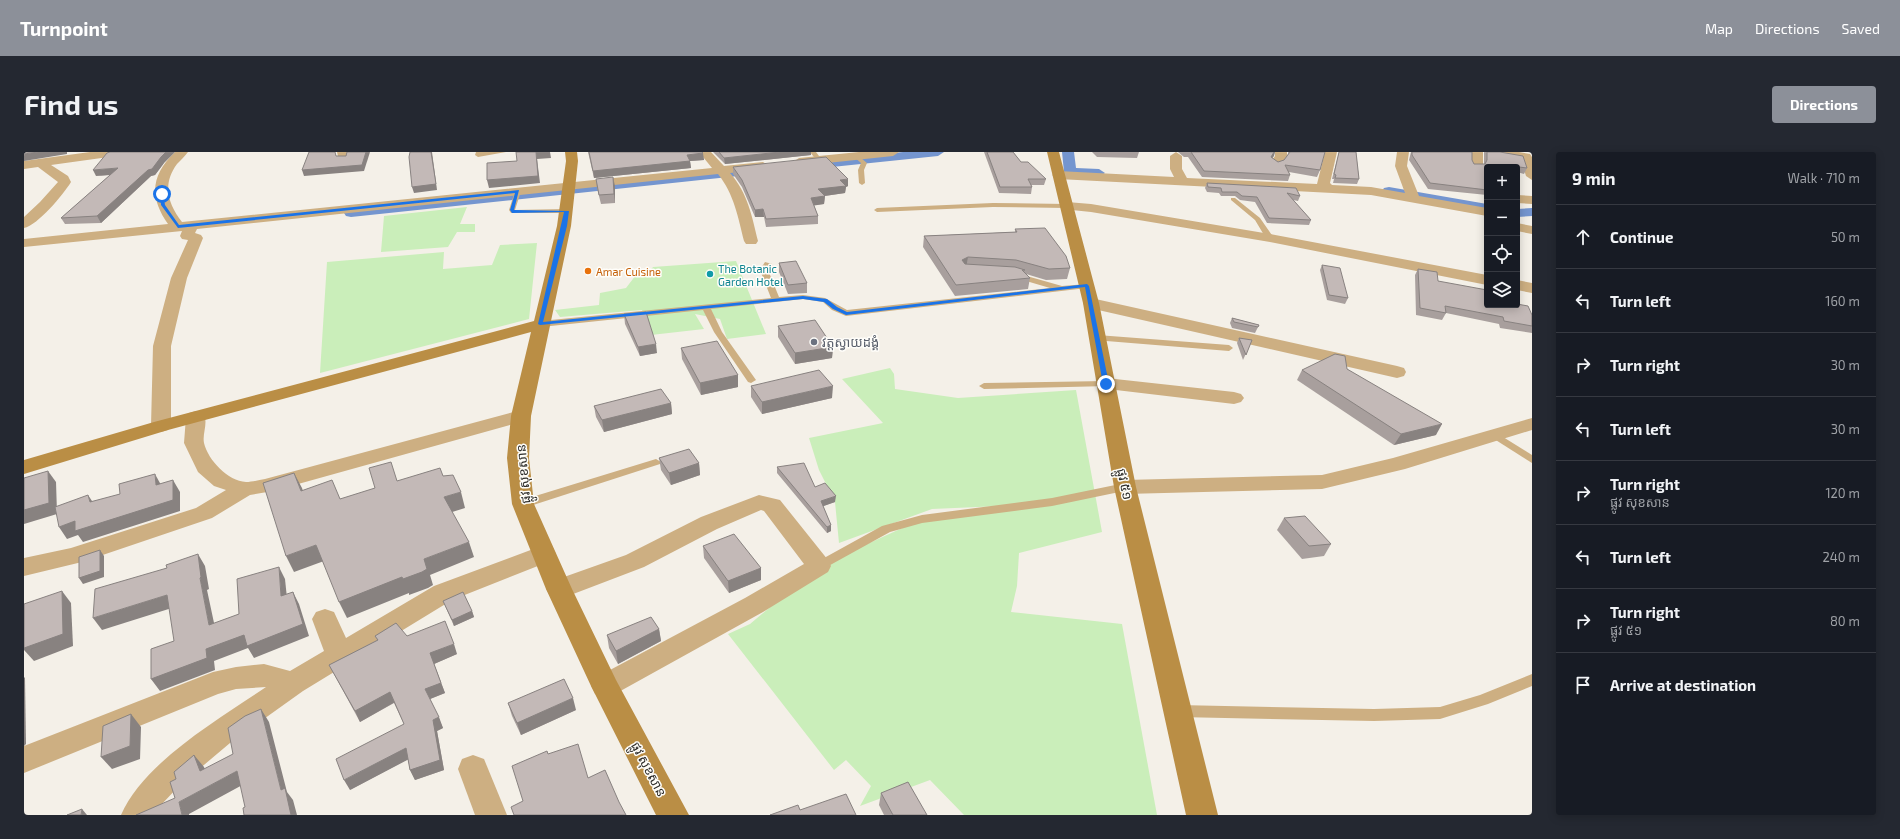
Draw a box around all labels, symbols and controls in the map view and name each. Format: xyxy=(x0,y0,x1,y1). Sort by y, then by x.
text: Turnpoint xyxy=(20,17,108,40)
text: Map xyxy=(1705,20,1733,37)
text: Directions xyxy=(1755,20,1820,37)
text: Saved xyxy=(1842,20,1880,37)
button: Directions xyxy=(1772,86,1876,123)
text: Find us xyxy=(24,87,118,121)
map controls xyxy=(1484,164,1520,308)
button: + xyxy=(1484,164,1520,200)
text: 9 min xyxy=(1572,168,1616,188)
text: Walk · 710 m xyxy=(1788,170,1860,186)
route start xyxy=(153,185,171,203)
button: − xyxy=(1484,200,1520,236)
icon: ahead xyxy=(1572,226,1594,248)
text: Continue xyxy=(1610,228,1673,246)
text: 50 m xyxy=(1831,229,1860,245)
button: locate xyxy=(1484,236,1520,272)
place label: The Botanic Garden Hotel xyxy=(718,262,784,288)
place label: Amar Cuisine xyxy=(596,265,661,278)
marker: Amar Cuisine xyxy=(583,266,593,276)
marker: The Botanic Garden Hotel xyxy=(705,269,715,279)
button: layers xyxy=(1484,272,1520,308)
icon: left xyxy=(1572,290,1594,312)
text: Turn left xyxy=(1610,292,1671,310)
text: 160 m xyxy=(1825,293,1860,309)
place label: វត្តស្វាយដង្គំ xyxy=(822,334,879,351)
marker: វត្តស្វាយដង្គំ xyxy=(809,337,819,347)
icon: right xyxy=(1572,354,1594,376)
text: Turn right xyxy=(1610,356,1680,374)
text: 30 m xyxy=(1831,357,1860,373)
route end xyxy=(1097,375,1115,393)
icon: left xyxy=(1572,418,1594,440)
text: Turn left xyxy=(1610,420,1671,438)
text: 30 m xyxy=(1831,421,1860,437)
street label: ផ្លូវ សុខសាន xyxy=(512,443,537,504)
street label: ផ្លូវ ៥១ xyxy=(1110,467,1136,502)
text: Turn right xyxy=(1610,475,1680,493)
icon: right xyxy=(1572,482,1594,504)
text: 120 m xyxy=(1825,485,1860,501)
text: ផ្លូវ សុខសាន xyxy=(1610,494,1670,510)
icon: left xyxy=(1572,546,1594,568)
text: Turn left xyxy=(1610,548,1671,566)
text: 240 m xyxy=(1823,549,1860,565)
text: Turn right xyxy=(1610,603,1680,621)
icon: right xyxy=(1572,610,1594,632)
text: 80 m xyxy=(1830,613,1860,629)
text: ផ្លូវ ៥១ xyxy=(1610,622,1642,638)
icon: arrive xyxy=(1572,674,1594,696)
text: Arrive at destination xyxy=(1610,676,1756,694)
street label: ផ្លូវ សុខសាន xyxy=(625,739,670,801)

